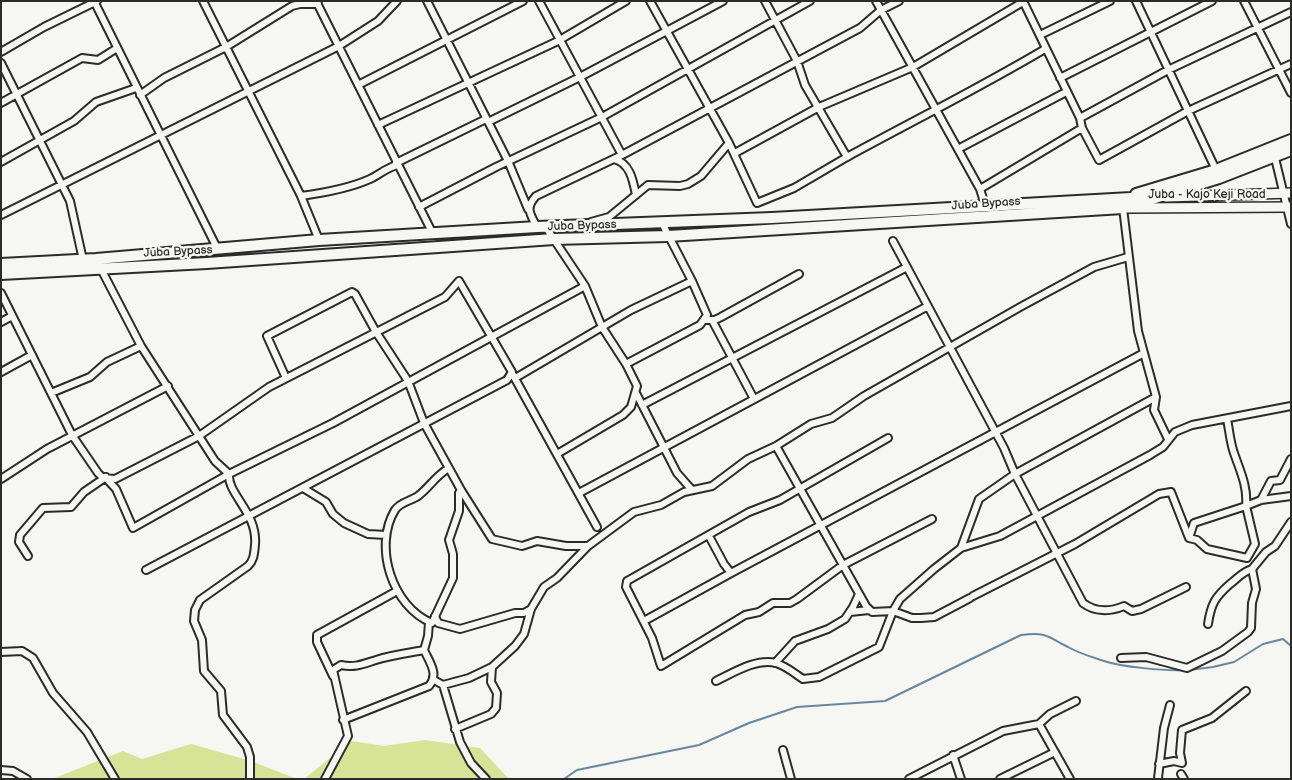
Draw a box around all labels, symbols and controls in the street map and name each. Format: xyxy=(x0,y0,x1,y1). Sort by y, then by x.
street label: Juba - Kajo Keji Road xyxy=(1148,188,1266,202)
street label: Juba Bypass xyxy=(951,194,1021,214)
street label: Juba Bypass xyxy=(547,218,617,234)
street label: Juba Bypass xyxy=(143,243,213,261)

